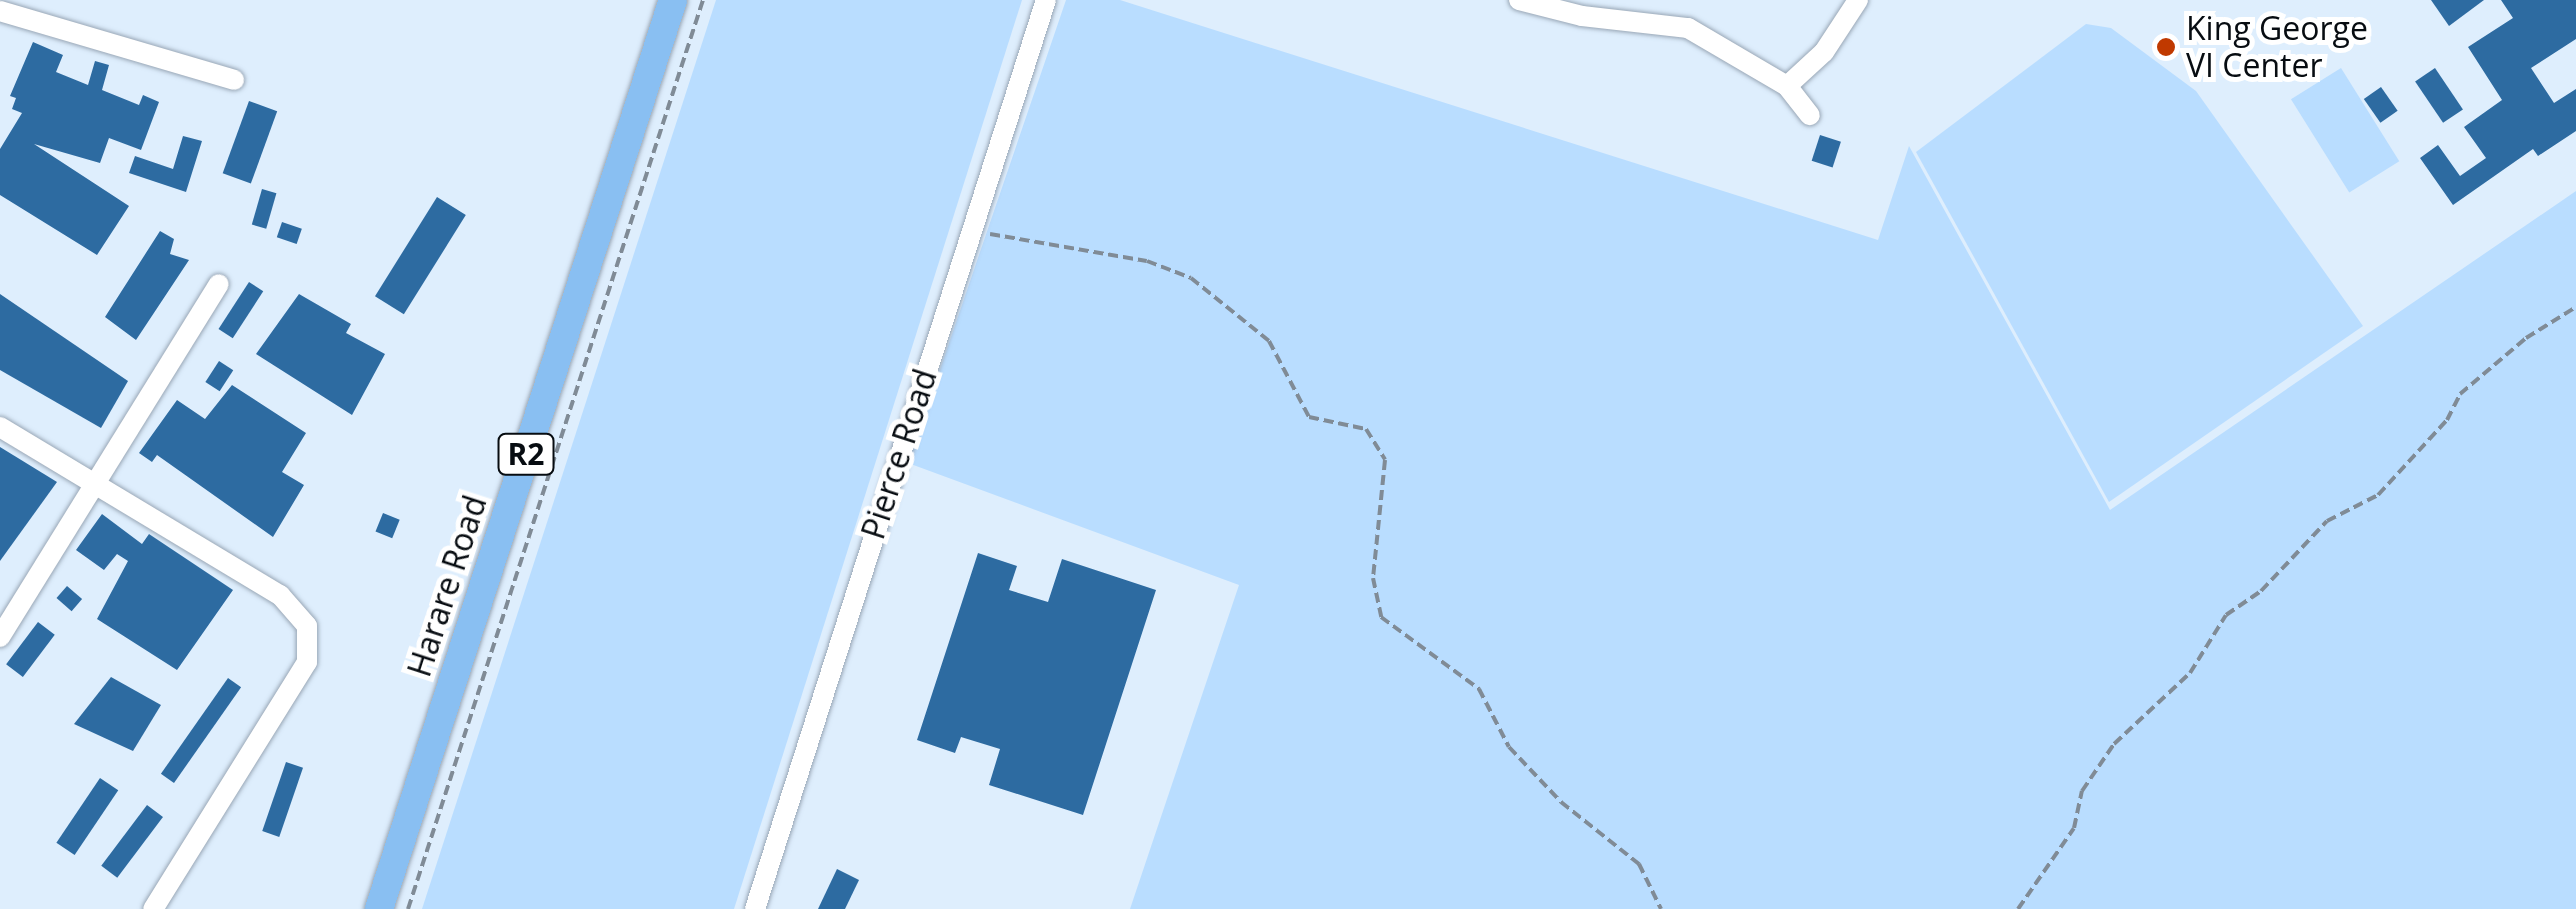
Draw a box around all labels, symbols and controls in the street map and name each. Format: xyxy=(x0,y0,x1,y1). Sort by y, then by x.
place label: King George VI Center xyxy=(2186,10,2368,85)
marker: King George VI Center xyxy=(2155,36,2177,58)
street label: Pierce Road xyxy=(853,364,945,544)
road number: R2 xyxy=(496,429,556,479)
street label: Harare Road xyxy=(400,491,494,681)

